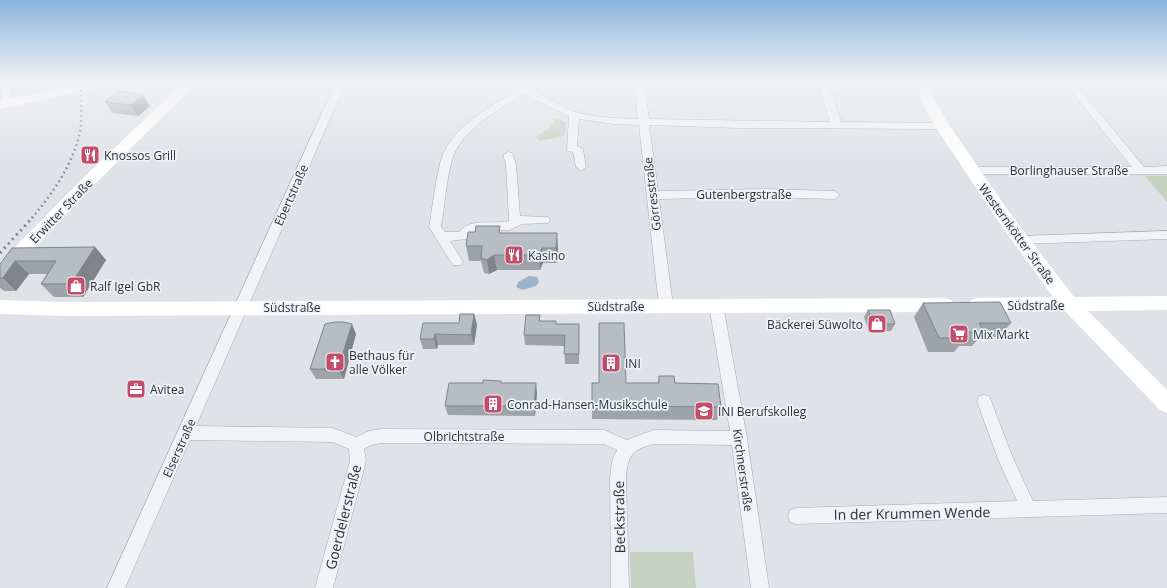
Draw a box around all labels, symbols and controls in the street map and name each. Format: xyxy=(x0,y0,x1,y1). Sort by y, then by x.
restaurant icon: Knossos Grill xyxy=(79,144,101,166)
place label: Knossos Grill xyxy=(104,147,176,164)
street label: Görresstraße xyxy=(639,156,665,232)
street label: Ebertstraße xyxy=(270,161,312,228)
street label: Borlinghauser Straße xyxy=(1010,162,1128,179)
street label: Erwitter Straße xyxy=(26,175,96,247)
street label: Westernkötter Straße xyxy=(975,180,1059,288)
street label: Gutenbergstraße xyxy=(696,186,792,203)
restaurant icon: Kasino xyxy=(503,244,525,266)
place label: Kasino xyxy=(528,247,565,264)
shop icon: Ralf Igel GbR xyxy=(65,275,87,297)
place label: Ralf Igel GbR xyxy=(90,278,161,295)
street label: Südstraße xyxy=(1007,297,1065,314)
street label: Südstraße xyxy=(587,298,645,315)
street label: Südstraße xyxy=(263,299,321,316)
shop icon: Bäckerei Süwolto xyxy=(866,313,888,335)
place label: Bäckerei Süwolto xyxy=(767,316,863,333)
supermarket icon: Mix Markt xyxy=(948,323,970,345)
place label: Mix Markt xyxy=(973,326,1029,343)
place label: Bethaus für alle Völker xyxy=(349,347,414,378)
church icon: Bethaus für alle Völker xyxy=(324,351,346,373)
building icon: INI xyxy=(600,352,622,374)
place label: INI xyxy=(625,355,641,372)
office icon: Avitea xyxy=(125,378,147,400)
place label: Avitea xyxy=(150,381,184,398)
building icon: Conrad-Hansen-Musikschule xyxy=(482,393,504,415)
place label: Conrad-Hansen-Musikschule xyxy=(507,396,668,413)
school or university icon: INI Berufskolleg xyxy=(693,400,715,422)
place label: INI Berufskolleg xyxy=(718,403,807,420)
street label: Elserstraße xyxy=(158,416,200,480)
street label: Olbrichtstraße xyxy=(424,428,505,445)
street label: Kirchnerstraße xyxy=(729,428,757,513)
street label: Goerdelerstraße xyxy=(321,462,365,571)
street label: Beckstraße xyxy=(609,480,629,554)
street label: In der Krummen Wende xyxy=(834,502,991,524)

